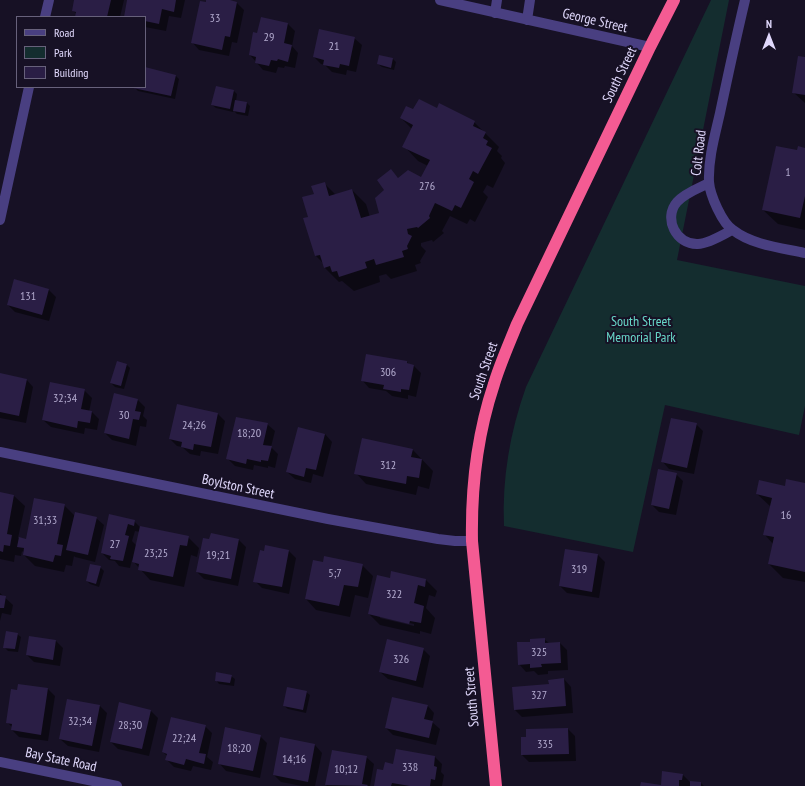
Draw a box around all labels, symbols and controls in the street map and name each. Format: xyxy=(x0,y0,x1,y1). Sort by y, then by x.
street label: George Street xyxy=(561,5,629,37)
house number: 33 xyxy=(210,12,220,26)
legend xyxy=(16,16,146,88)
north arrow xyxy=(749,16,789,56)
text: N xyxy=(766,17,772,31)
text: Road xyxy=(54,25,74,40)
house number: 29 xyxy=(264,31,274,45)
house number: 21 xyxy=(329,40,339,54)
street label: South Street xyxy=(599,44,641,106)
text: Park xyxy=(54,45,72,60)
text: Building xyxy=(54,65,89,80)
street label: Colt Road xyxy=(688,129,710,177)
house number: 1 xyxy=(785,166,791,180)
house number: 276 xyxy=(419,180,435,194)
house number: 131 xyxy=(20,290,36,304)
park label: South Street Memorial Park xyxy=(606,314,676,346)
street label: South Street xyxy=(466,340,502,402)
house number: 306 xyxy=(380,366,396,380)
house number: 32;34 xyxy=(53,392,77,406)
house number: 30 xyxy=(119,409,129,423)
house number: 24;26 xyxy=(182,419,206,433)
house number: 18;20 xyxy=(237,427,261,441)
house number: 312 xyxy=(380,459,396,473)
street label: Boylston Street xyxy=(200,471,276,503)
house number: 16 xyxy=(781,509,791,523)
house number: 31;33 xyxy=(33,514,57,528)
house number: 27 xyxy=(110,538,120,552)
house number: 23;25 xyxy=(144,547,168,561)
house number: 19;21 xyxy=(206,549,230,563)
house number: 319 xyxy=(571,563,587,577)
house number: 5;7 xyxy=(328,567,342,581)
house number: 322 xyxy=(386,588,402,602)
house number: 325 xyxy=(531,646,547,660)
house number: 326 xyxy=(393,653,409,667)
street label: South Street xyxy=(461,666,483,728)
house number: 327 xyxy=(531,689,547,703)
house number: 32;34 xyxy=(68,715,92,729)
house number: 28;30 xyxy=(118,719,142,733)
house number: 22;24 xyxy=(172,732,196,746)
house number: 335 xyxy=(537,738,553,752)
house number: 18;20 xyxy=(227,742,251,756)
street label: Bay State Road xyxy=(24,744,98,776)
house number: 14;16 xyxy=(282,753,306,767)
house number: 338 xyxy=(402,761,418,775)
house number: 10;12 xyxy=(334,763,358,777)

